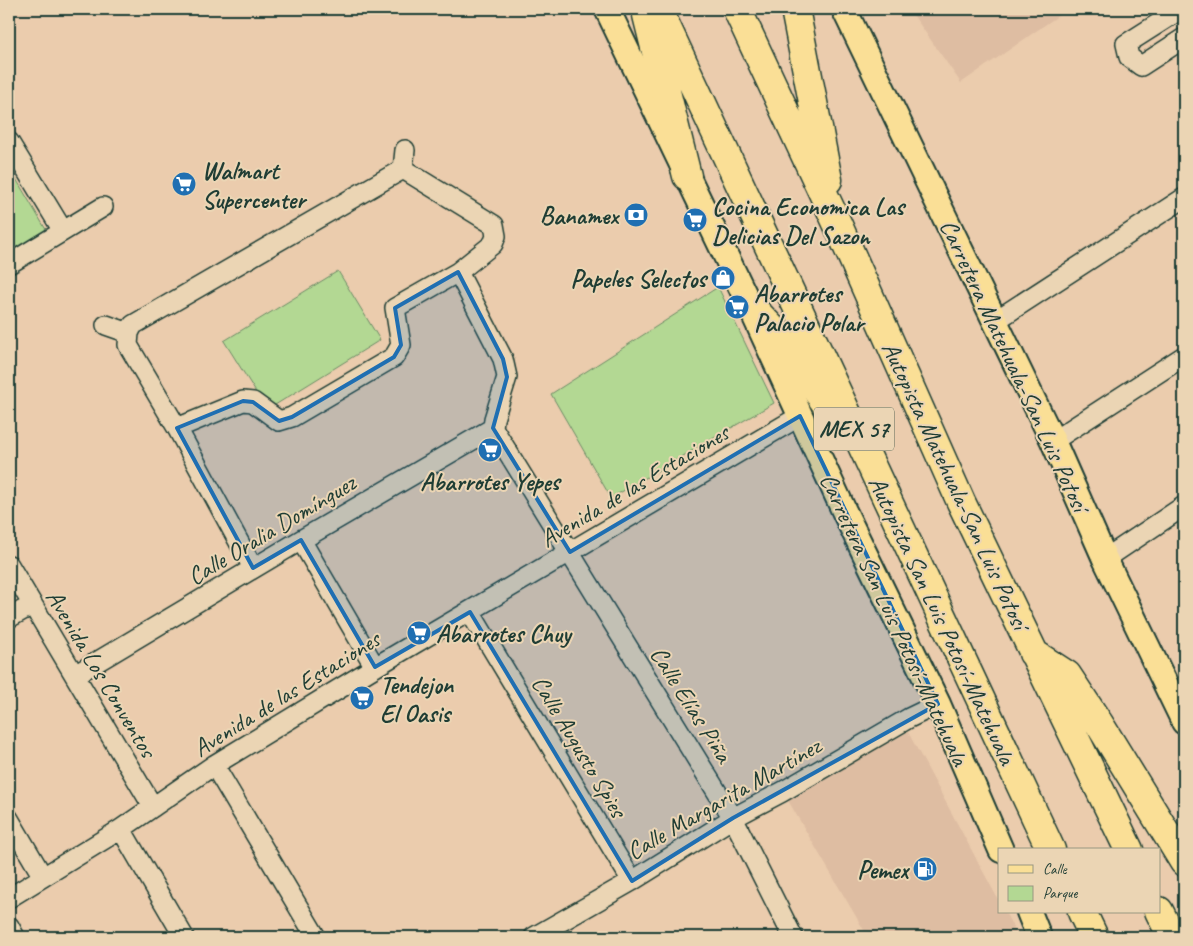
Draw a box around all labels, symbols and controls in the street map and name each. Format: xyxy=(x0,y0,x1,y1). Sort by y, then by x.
place label: Walmart Supercenter xyxy=(202,155,308,216)
supermarket icon: Walmart Supercenter xyxy=(171,171,197,197)
place label: Cocina Economica Las Delicias Del Sazon xyxy=(712,191,906,252)
place label: Banamex xyxy=(540,200,620,232)
bank icon: Banamex xyxy=(623,202,649,228)
supermarket icon: Cocina Economica Las Delicias Del Sazon xyxy=(682,207,708,233)
street label: Carretera Matehuala-San Luis Potosí xyxy=(932,214,1098,521)
place label: Papeles Selectos xyxy=(570,263,708,295)
shop icon: Papeles Selectos xyxy=(710,265,736,291)
place label: Abarrotes Palacio Polar xyxy=(754,278,866,339)
supermarket icon: Abarrotes Palacio Polar xyxy=(724,294,750,320)
street label: Autopista Matehuala-San Luis Potosí xyxy=(874,337,1038,639)
road number: MEX 57 xyxy=(814,408,894,450)
street label: Avenida de las Estaciones xyxy=(534,416,737,555)
supermarket icon: Abarrotes Yepes xyxy=(477,437,503,463)
street label: Calle Oralia Domínguez xyxy=(182,466,363,593)
place label: Abarrotes Yepes xyxy=(420,466,562,498)
street label: Carretera San Luis Potosí-Matehuala xyxy=(812,468,977,773)
street label: Autopista San Luis Potosí-Matehuala xyxy=(861,471,1024,772)
street label: Avenida Los Conventos xyxy=(38,584,165,765)
place label: Abarrotes Chuy xyxy=(436,618,573,650)
supermarket icon: Abarrotes Chuy xyxy=(406,620,432,646)
street label: Avenida de las Estaciones xyxy=(187,622,388,764)
street label: Calle Elías Piña xyxy=(643,640,741,770)
place label: Tendejon El Oasis xyxy=(380,669,455,730)
street label: Calle Augusto Spies xyxy=(524,670,635,825)
supermarket icon: Tendejon El Oasis xyxy=(349,685,375,711)
street label: Calle Margarita Martínez xyxy=(621,729,828,867)
legend xyxy=(998,848,1160,914)
place label: Pemex xyxy=(857,854,910,886)
fuel station icon: Pemex xyxy=(912,856,938,882)
text: Calle xyxy=(1043,860,1068,879)
text: Parque xyxy=(1043,884,1079,903)

